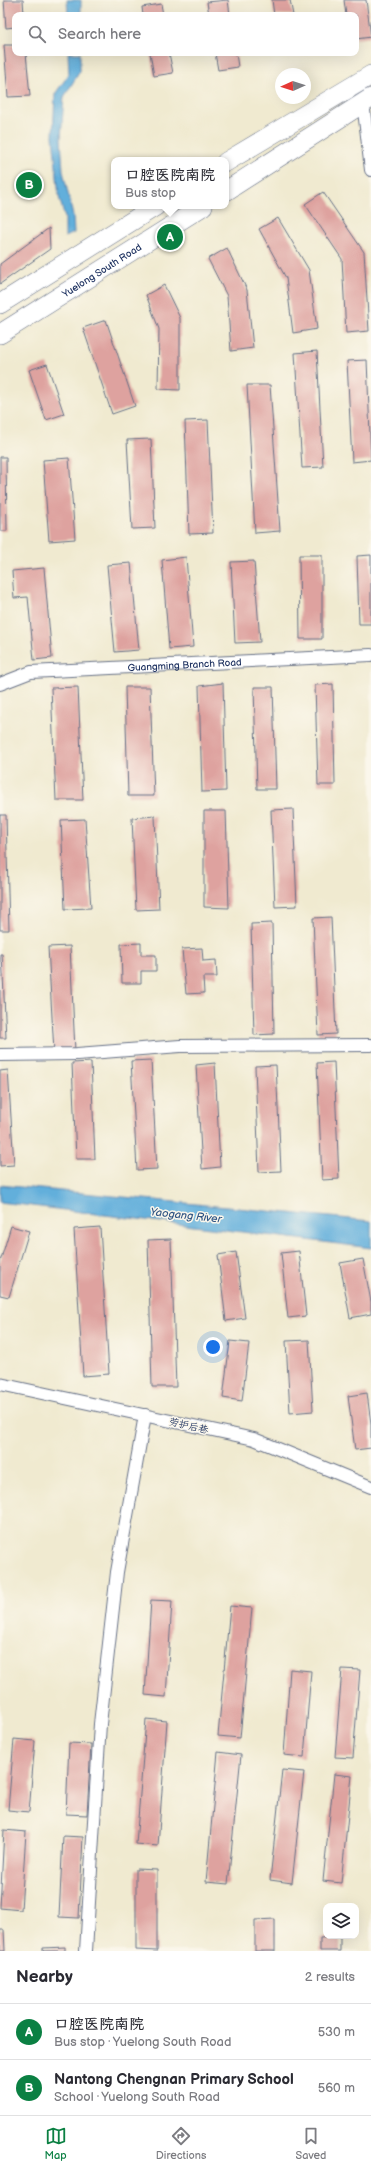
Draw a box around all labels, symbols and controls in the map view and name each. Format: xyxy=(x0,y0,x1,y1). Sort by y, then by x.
search box xyxy=(12,12,359,56)
icon: search xyxy=(26,23,48,45)
text: Search here xyxy=(58,25,141,44)
north arrow xyxy=(275,68,311,104)
popup xyxy=(111,157,229,209)
text: 口腔医院南院 xyxy=(125,166,215,185)
pin: B xyxy=(16,170,42,200)
text: Bus stop xyxy=(125,185,176,201)
pin: A xyxy=(157,222,183,252)
street label: Yuelong South Road xyxy=(59,241,144,301)
street label: Guangming Branch Road xyxy=(127,656,242,674)
water label: Yaogang River xyxy=(150,1205,223,1226)
your location xyxy=(203,1337,223,1357)
street label: 劳护后巷 xyxy=(168,1416,211,1437)
map controls xyxy=(323,1903,359,1939)
button: layers xyxy=(323,1903,359,1939)
text: Nearby xyxy=(16,1967,73,1987)
text: 2 results xyxy=(305,1969,355,1985)
text: 口腔医院南院 xyxy=(54,2015,144,2034)
text: A xyxy=(25,2024,33,2040)
text: 530 m xyxy=(318,2024,355,2040)
text: Bus stop · Yuelong South Road xyxy=(54,2034,231,2050)
text: Nantong Chengnan Primary School xyxy=(54,2070,294,2089)
text: B xyxy=(24,2080,34,2096)
text: 560 m xyxy=(318,2080,355,2096)
text: School · Yuelong South Road xyxy=(54,2089,220,2105)
tab: Map xyxy=(45,2125,67,2162)
tab: Directions xyxy=(156,2125,206,2162)
tab: Saved xyxy=(296,2125,326,2162)

